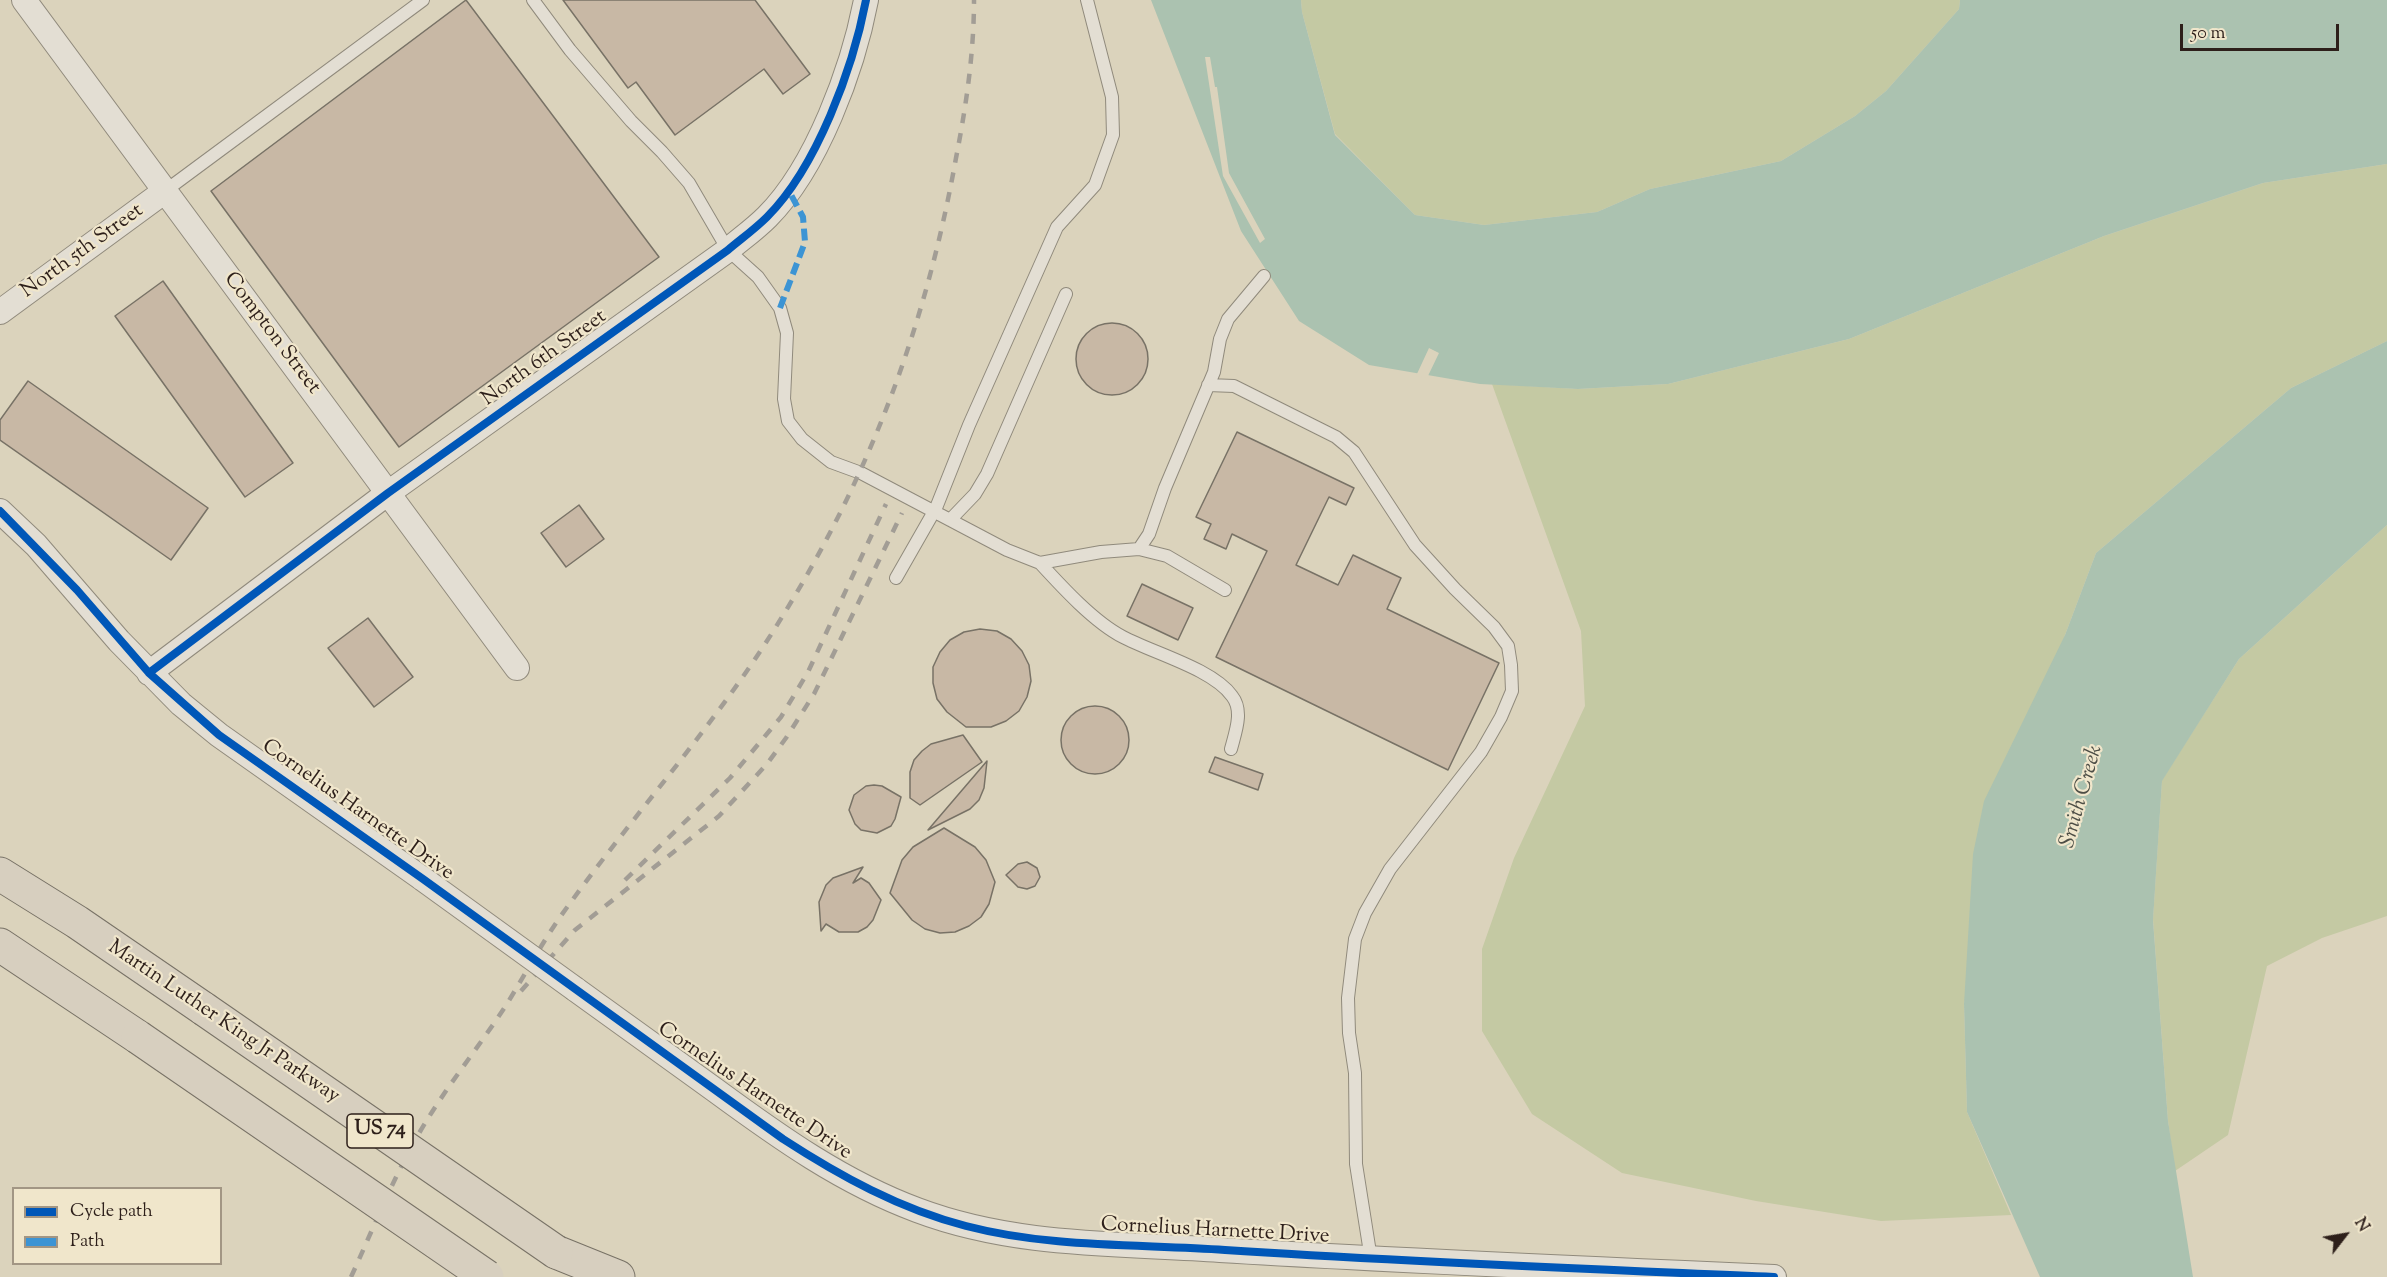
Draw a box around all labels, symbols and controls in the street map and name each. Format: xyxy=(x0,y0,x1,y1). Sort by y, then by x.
scale bar xyxy=(2183,12,2342,50)
text: 50 m xyxy=(2191,21,2225,47)
street label: North 5th Street xyxy=(17,199,149,305)
street label: Compton Street xyxy=(217,268,325,400)
street label: North 6th Street xyxy=(478,305,612,413)
street label: Cornelius Harnette Drive xyxy=(256,735,458,887)
water label: Smith Creek xyxy=(2056,743,2110,851)
street label: Martin Luther King Jr Parkway xyxy=(102,936,344,1110)
street label: Cornelius Harnette Drive xyxy=(652,1018,856,1166)
road number: US 74 xyxy=(347,1114,413,1148)
legend xyxy=(12,1187,222,1265)
text: Cycle path xyxy=(70,1199,153,1225)
north arrow xyxy=(2315,1205,2375,1265)
street label: Cornelius Harnette Drive xyxy=(1100,1213,1330,1251)
text: N xyxy=(2348,1214,2374,1237)
text: Path xyxy=(70,1229,105,1255)

